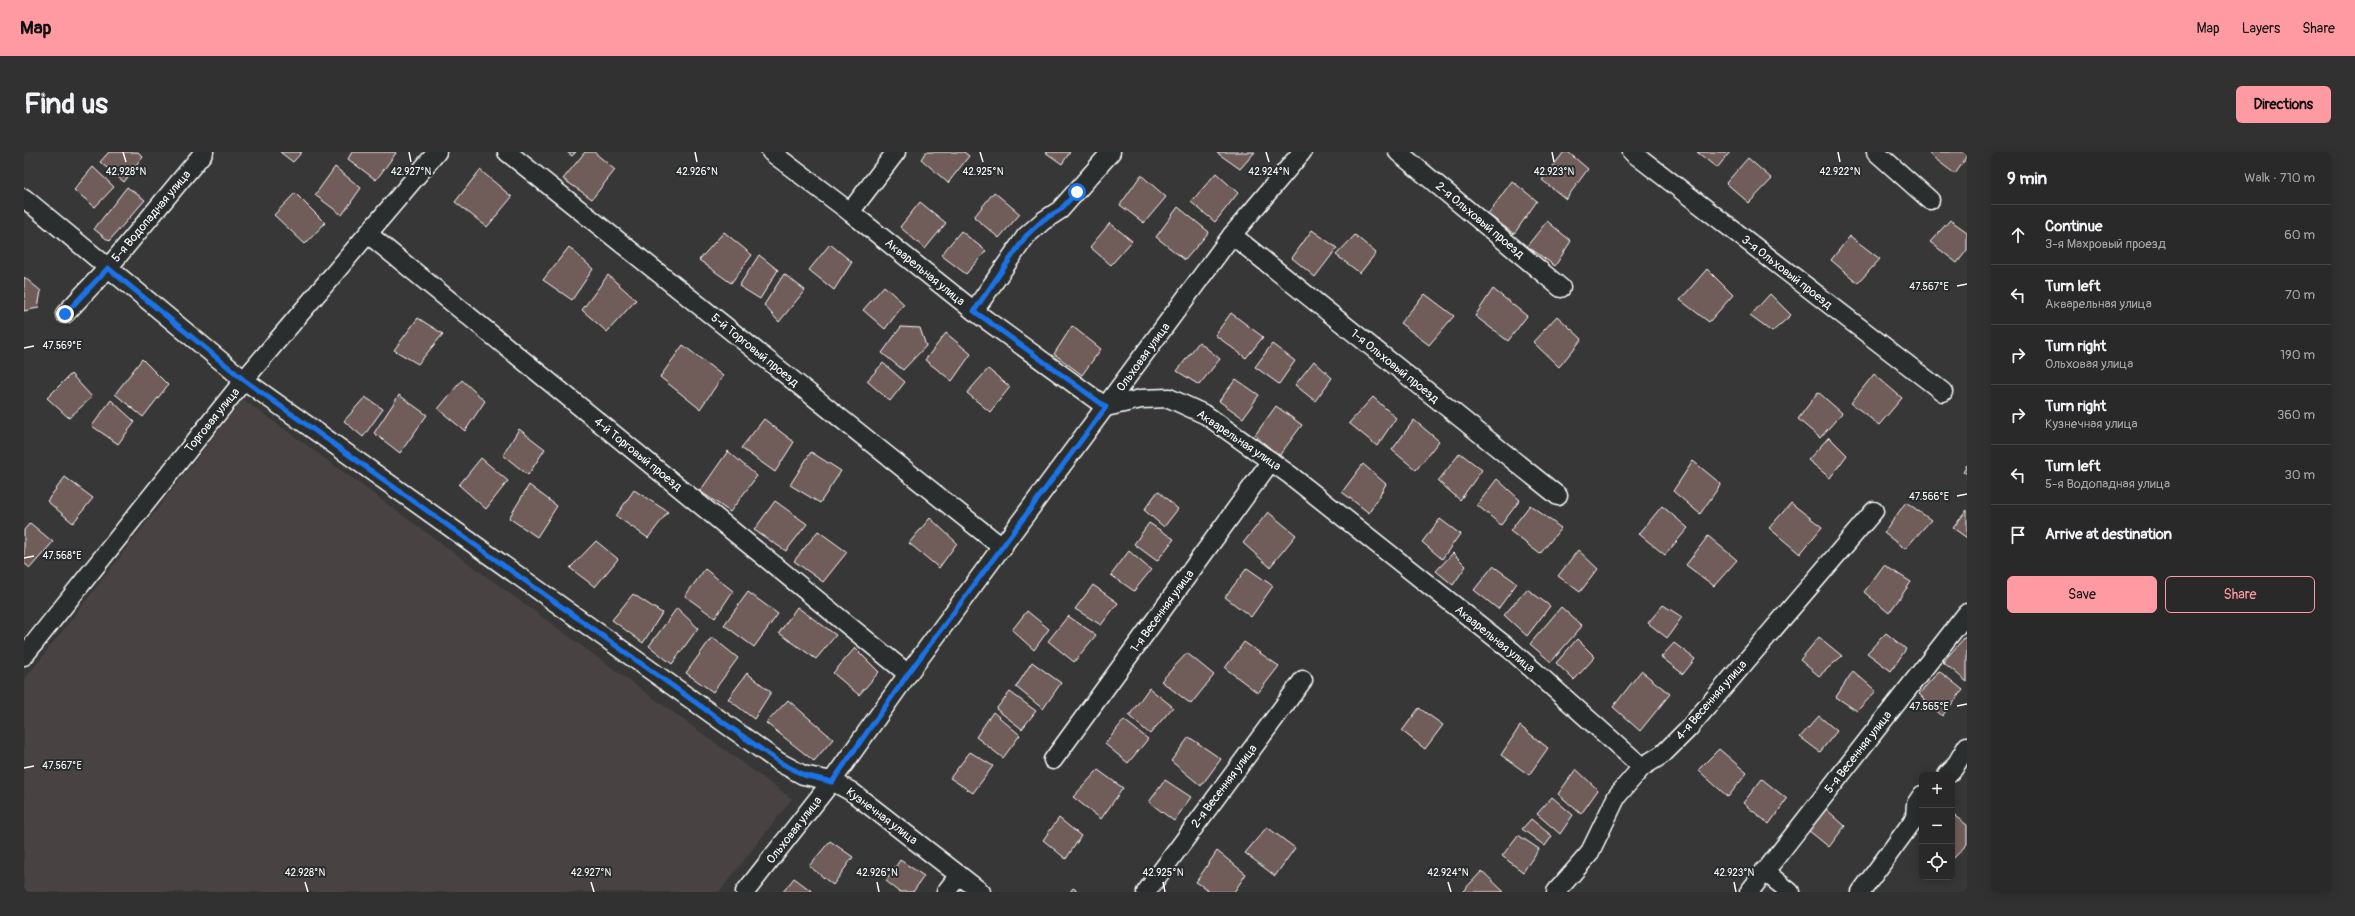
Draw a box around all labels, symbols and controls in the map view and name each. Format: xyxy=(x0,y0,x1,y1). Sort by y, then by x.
text: Map xyxy=(20,16,51,40)
text: Map xyxy=(2197,20,2220,37)
text: Layers xyxy=(2242,20,2280,37)
text: Share xyxy=(2302,20,2335,37)
button: Directions xyxy=(2236,86,2331,123)
text: Find us xyxy=(24,87,108,122)
text: 42.928°N xyxy=(106,166,146,178)
text: 42.927°N xyxy=(391,166,432,178)
text: 42.926°N xyxy=(676,166,718,178)
text: 42.925°N xyxy=(963,166,1004,178)
text: 42.924°N xyxy=(1248,166,1290,178)
text: 42.923°N xyxy=(1534,166,1575,178)
text: 42.922°N xyxy=(1819,166,1861,178)
street label: 5-я Водопадная улица xyxy=(109,167,194,265)
text: 9 min xyxy=(2007,168,2047,189)
text: Walk · 710 m xyxy=(2244,170,2315,186)
street label: 2-я Ольховый проезд xyxy=(1432,179,1528,262)
route start xyxy=(1068,183,1086,201)
text: Continue xyxy=(2045,217,2103,236)
icon: ahead xyxy=(2007,224,2029,246)
text: 60 m xyxy=(2284,227,2315,243)
street label: 3-я Ольховый проезд xyxy=(1738,232,1836,313)
street label: Акварельная улица xyxy=(882,236,968,309)
text: 3-я Махровый проезд xyxy=(2045,236,2166,252)
text: Turn left xyxy=(2045,277,2101,296)
text: 47.567°E xyxy=(1909,281,1949,293)
icon: left xyxy=(2007,284,2029,306)
text: 70 m xyxy=(2285,287,2315,303)
text: Акварельная улица xyxy=(2045,296,2152,312)
route end xyxy=(56,305,74,323)
street label: 5-й Торговый проезд xyxy=(708,310,802,391)
street label: Ольховая улица xyxy=(1113,320,1174,395)
street label: 1-я Ольховый проезд xyxy=(1348,326,1442,407)
text: Turn right xyxy=(2045,337,2106,356)
text: 47.569°E xyxy=(42,340,82,352)
icon: right xyxy=(2007,344,2029,366)
text: 190 m xyxy=(2280,347,2315,363)
text: Ольховая улица xyxy=(2045,356,2133,372)
street label: Торговая улица xyxy=(182,385,243,456)
text: Turn right xyxy=(2045,397,2106,416)
icon: right xyxy=(2007,404,2029,426)
street label: Акварельная улица xyxy=(1194,407,1284,474)
text: 360 m xyxy=(2277,407,2315,423)
street label: 4-й Торговый проезд xyxy=(591,414,685,495)
text: Кузнечная улица xyxy=(2045,416,2138,432)
text: Turn left xyxy=(2045,457,2101,476)
icon: left xyxy=(2007,464,2029,486)
text: 30 m xyxy=(2285,467,2315,483)
text: 5-я Водопадная улица xyxy=(2045,476,2170,492)
text: 47.566°E xyxy=(1909,491,1949,503)
icon: arrive xyxy=(2007,524,2029,546)
text: Arrive at destination xyxy=(2045,525,2172,544)
text: 47.568°E xyxy=(42,550,82,562)
street label: 1-я Весенняя улица xyxy=(1127,567,1198,656)
button: Save xyxy=(2007,576,2157,613)
button: Share xyxy=(2165,576,2315,613)
street label: Акварельная улица xyxy=(1452,603,1538,676)
street label: 4-я Весенняя улица xyxy=(1673,657,1750,743)
text: 47.565°E xyxy=(1909,701,1949,713)
street label: 5-я Весенняя улица xyxy=(1822,708,1895,796)
street label: 2-я Весенняя улица xyxy=(1188,741,1261,831)
text: 47.567°E xyxy=(42,760,82,772)
map controls xyxy=(1919,772,1955,880)
button: + xyxy=(1919,772,1955,808)
street label: Кузнечная улица xyxy=(843,785,921,848)
street label: Ольховая улица xyxy=(763,793,826,867)
button: − xyxy=(1919,808,1955,844)
button: locate xyxy=(1919,844,1955,880)
text: 42.928°N xyxy=(285,867,325,879)
text: 42.927°N xyxy=(571,867,612,879)
text: 42.926°N xyxy=(856,867,898,879)
text: 42.925°N xyxy=(1143,867,1184,879)
text: 42.924°N xyxy=(1427,867,1469,879)
text: 42.923°N xyxy=(1714,867,1755,879)

